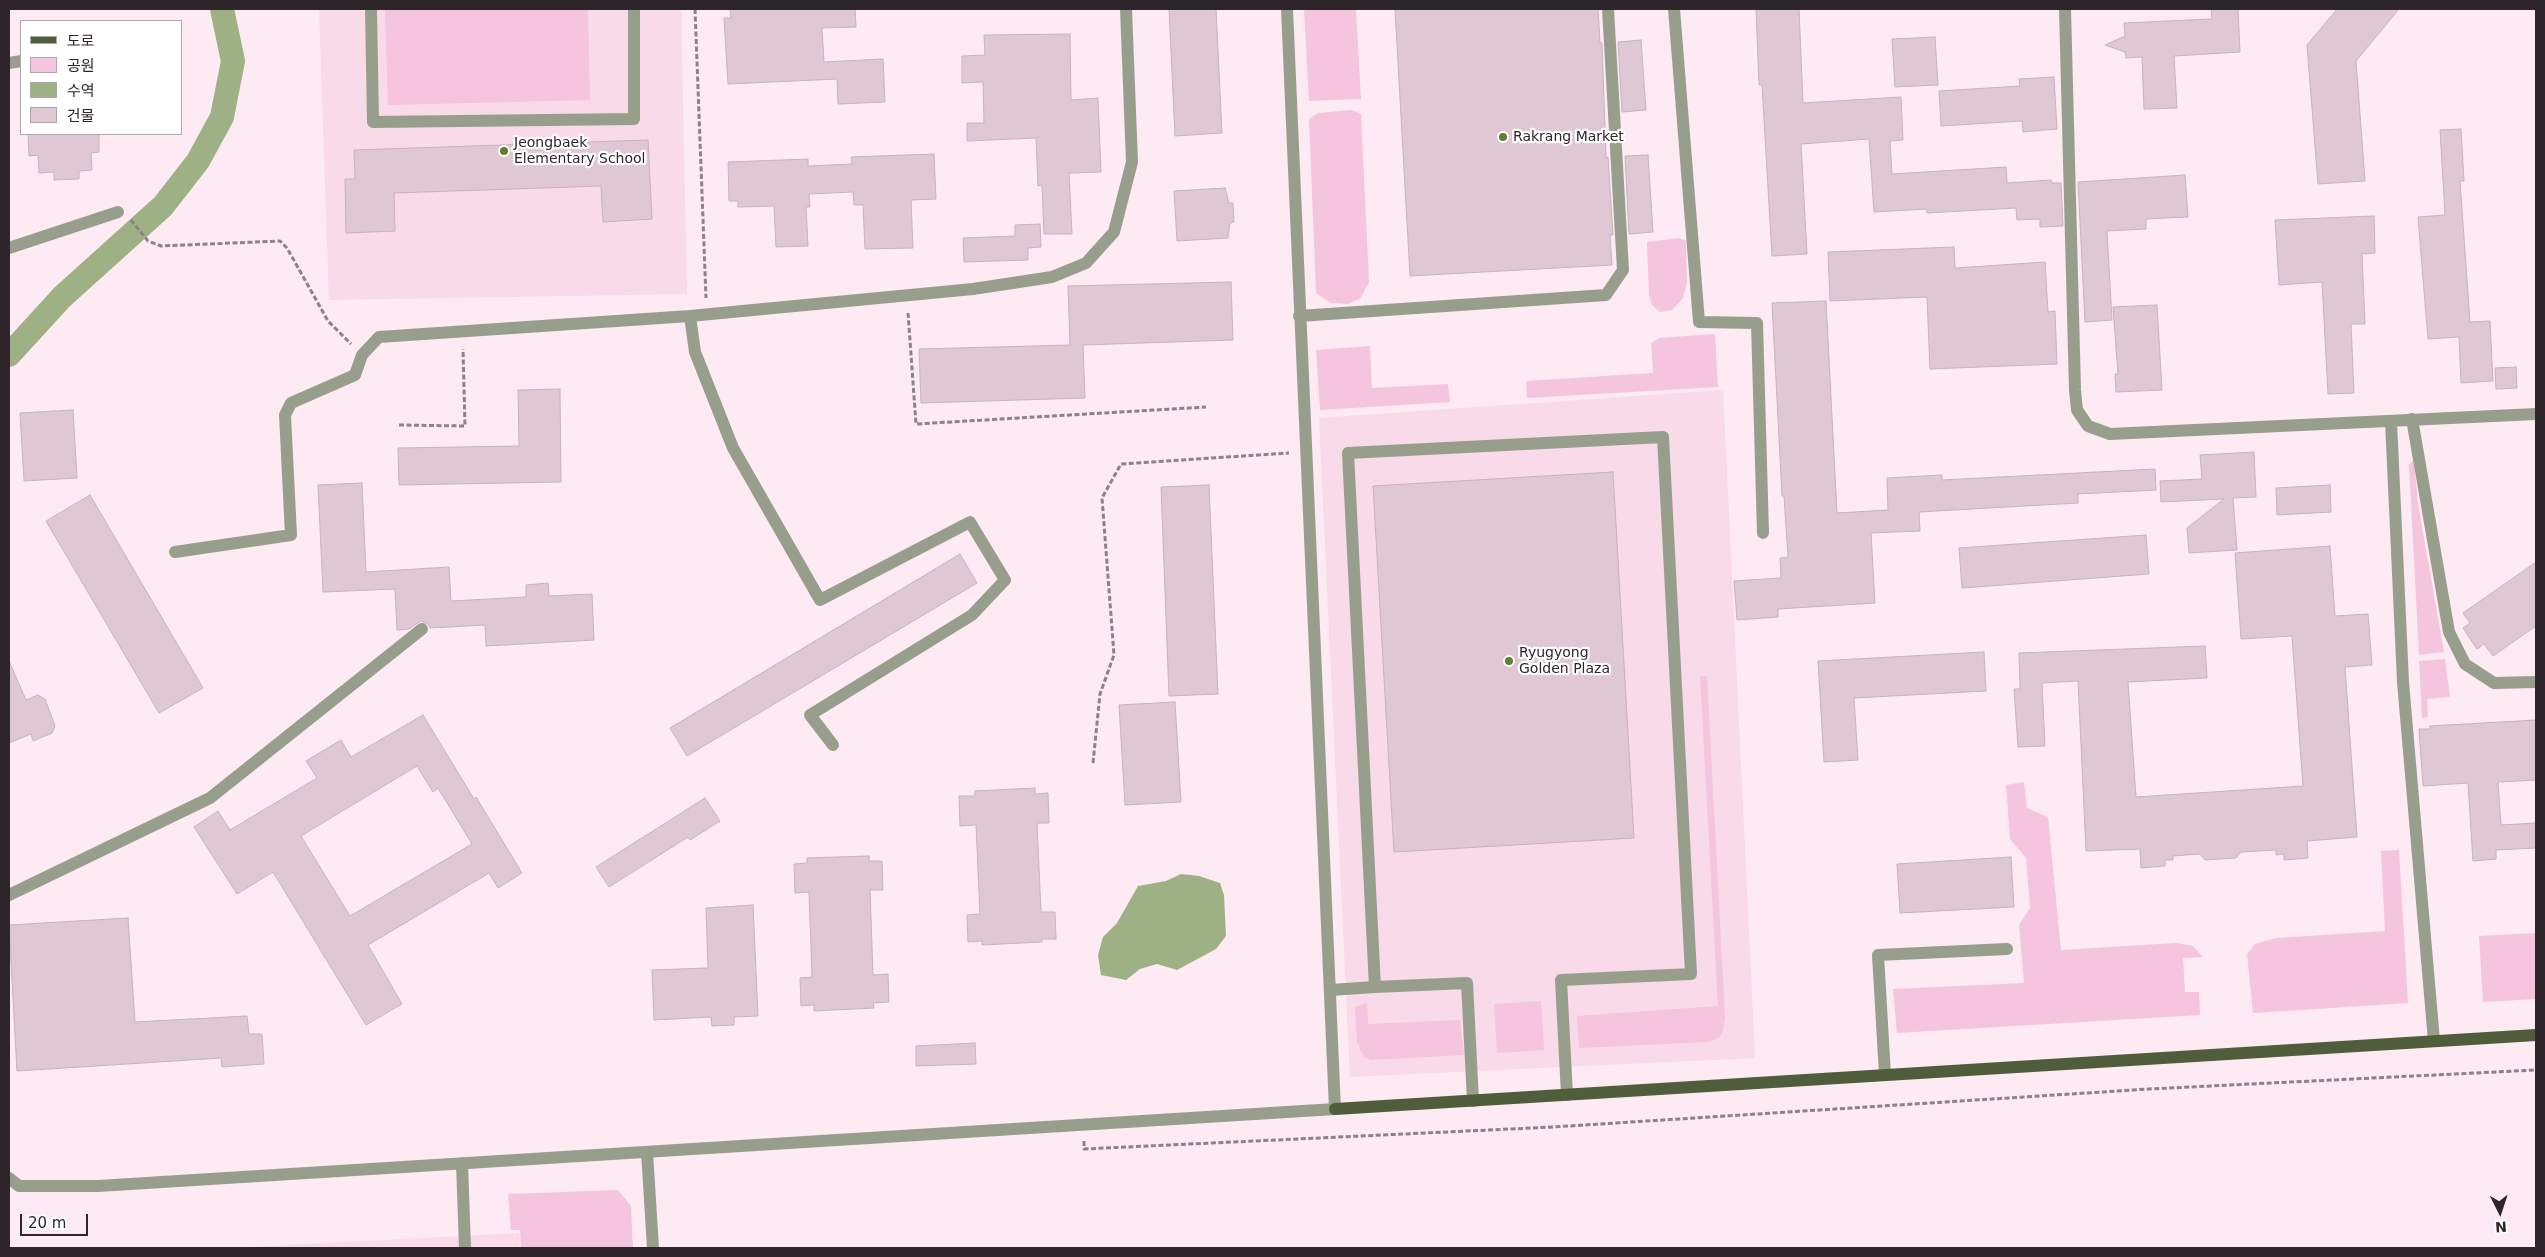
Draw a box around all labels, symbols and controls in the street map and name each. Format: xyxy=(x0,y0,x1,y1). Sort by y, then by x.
legend xyxy=(20,20,182,135)
text: 도로 xyxy=(67,32,95,50)
text: 공원 xyxy=(67,57,95,75)
text: 수역 xyxy=(67,82,95,100)
text: 건물 xyxy=(67,107,95,125)
place label: Rakrang Market xyxy=(1513,129,1624,145)
marker: Rakrang Market xyxy=(1497,131,1509,143)
place label: Jeongbaek Elementary School xyxy=(514,135,646,168)
marker: Jeongbaek Elementary School xyxy=(498,145,510,157)
place label: Ryugyong Golden Plaza xyxy=(1519,645,1610,678)
marker: Ryugyong Golden Plaza xyxy=(1503,655,1515,667)
north arrow xyxy=(2475,1187,2525,1237)
scale bar xyxy=(22,1204,90,1236)
text: 20 m xyxy=(28,1214,66,1232)
text: N xyxy=(2495,1219,2507,1235)

